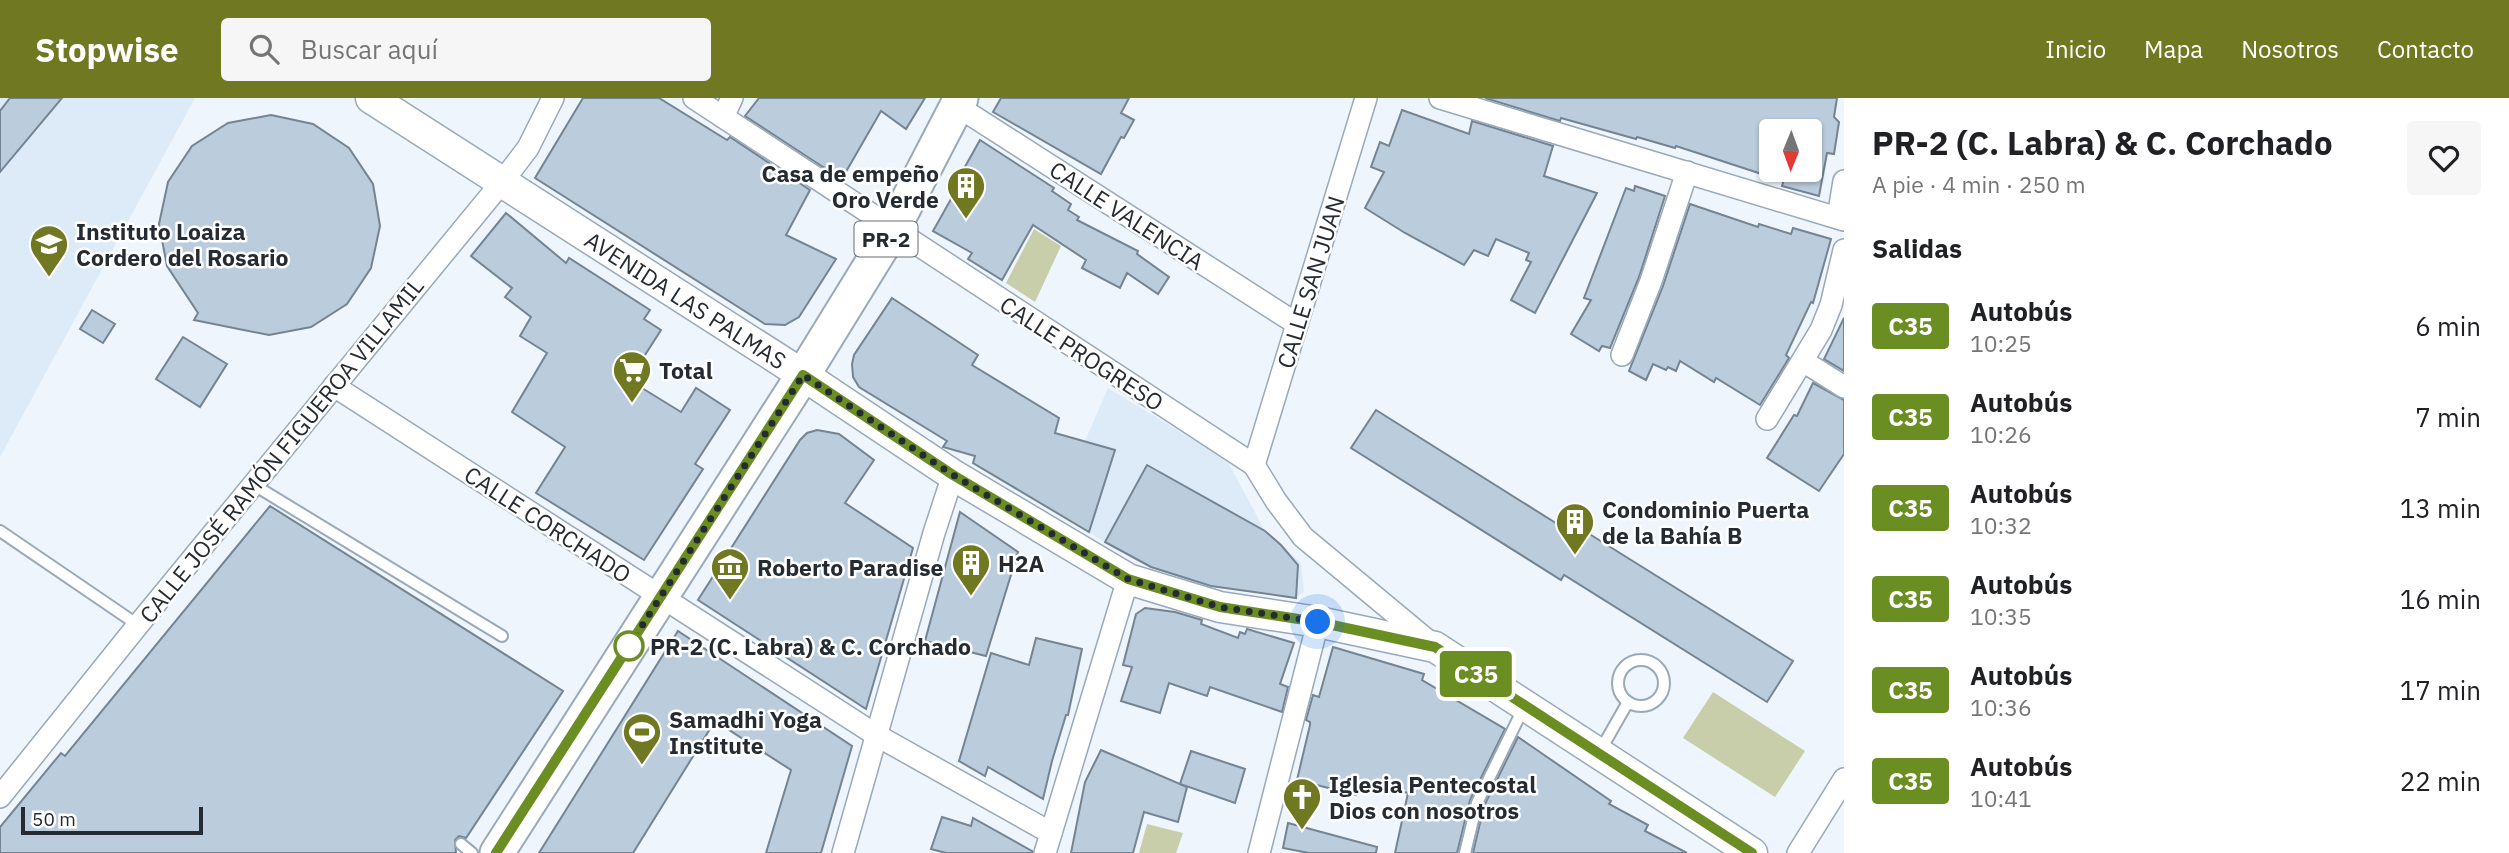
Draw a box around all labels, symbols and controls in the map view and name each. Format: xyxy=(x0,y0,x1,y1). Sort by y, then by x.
search box xyxy=(221,18,711,81)
text: Stopwise xyxy=(35,28,179,71)
icon: search xyxy=(245,30,283,68)
text: Buscar aquí xyxy=(301,32,438,66)
text: Inicio xyxy=(2045,33,2106,65)
text: Mapa xyxy=(2144,33,2203,65)
text: Nosotros xyxy=(2241,33,2339,65)
text: Contacto xyxy=(2377,33,2474,65)
north arrow xyxy=(1759,119,1822,182)
map controls xyxy=(1759,119,1822,182)
text: PR-2 (C. Labra) & C. Corchado xyxy=(1872,121,2333,164)
button: heart xyxy=(2407,121,2481,195)
street label: CALLE VALENCIA xyxy=(1044,154,1210,276)
place label: Casa de empeño Oro Verde xyxy=(761,158,939,214)
building icon: Casa de empeño Oro Verde xyxy=(945,165,987,220)
text: A pie · 4 min · 250 m xyxy=(1872,169,2086,199)
street label: CALLE SAN JUAN xyxy=(1270,192,1350,372)
place label: Instituto Loaiza Cordero del Rosario xyxy=(76,216,289,272)
road number: PR-2 xyxy=(854,222,917,256)
school or university icon: Instituto Loaiza Cordero del Rosario xyxy=(28,223,70,278)
street label: AVENIDA LAS PALMAS xyxy=(579,224,792,376)
text: Salidas xyxy=(1872,231,1962,265)
street label: CALLE JOSÉ RAMÓN FIGUEROA VILLAMIL xyxy=(132,271,430,629)
street label: CALLE PROGRESO xyxy=(994,289,1170,417)
text: Autobús xyxy=(1970,294,2072,328)
text: 6 min xyxy=(2415,309,2481,343)
text: C35 xyxy=(1888,310,1933,342)
text: 10:25 xyxy=(1970,328,2032,358)
supermarket icon: Total xyxy=(611,349,653,404)
place label: Total xyxy=(659,355,713,385)
text: Autobús xyxy=(1970,385,2072,419)
text: 7 min xyxy=(2415,400,2481,434)
text: C35 xyxy=(1888,401,1933,433)
text: 10:26 xyxy=(1970,419,2032,449)
street label: CALLE CORCHADO xyxy=(459,459,637,589)
text: Autobús xyxy=(1970,476,2072,510)
text: 13 min xyxy=(2400,491,2481,525)
text: C35 xyxy=(1888,492,1933,524)
place label: Condominio Puerta de la Bahía B xyxy=(1602,494,1809,550)
building icon: Condominio Puerta de la Bahía B xyxy=(1554,501,1596,556)
text: 10:32 xyxy=(1970,510,2032,540)
building icon: H2A xyxy=(950,542,992,597)
museum icon: Roberto Paradise xyxy=(709,546,751,601)
place label: H2A xyxy=(998,548,1044,578)
place label: Roberto Paradise xyxy=(757,552,944,582)
text: Autobús xyxy=(1970,567,2072,601)
text: 16 min xyxy=(2400,582,2481,616)
text: C35 xyxy=(1888,583,1933,615)
text: 10:35 xyxy=(1970,601,2032,631)
your location xyxy=(1300,604,1335,639)
marker: PR-2 (C. Labra) & C. Corchado xyxy=(614,631,644,661)
place label: PR-2 (C. Labra) & C. Corchado xyxy=(650,631,971,661)
line badge: C35 xyxy=(1436,651,1516,697)
text: C35 xyxy=(1454,658,1498,690)
text: Autobús xyxy=(1970,658,2072,692)
text: 17 min xyxy=(2400,673,2481,707)
text: C35 xyxy=(1888,674,1933,706)
text: 10:36 xyxy=(1970,692,2032,722)
place label: Samadhi Yoga Institute xyxy=(669,704,822,760)
sports icon: Samadhi Yoga Institute xyxy=(621,711,663,766)
text: Autobús xyxy=(1970,749,2072,783)
text: 22 min xyxy=(2400,764,2481,798)
text: C35 xyxy=(1888,765,1933,797)
place label: Iglesia Pentecostal Dios con nosotros xyxy=(1329,769,1536,825)
church icon: Iglesia Pentecostal Dios con nosotros xyxy=(1281,776,1323,831)
text: 10:41 xyxy=(1970,783,2032,813)
scale bar xyxy=(21,804,203,836)
text: 50 m xyxy=(32,807,76,831)

